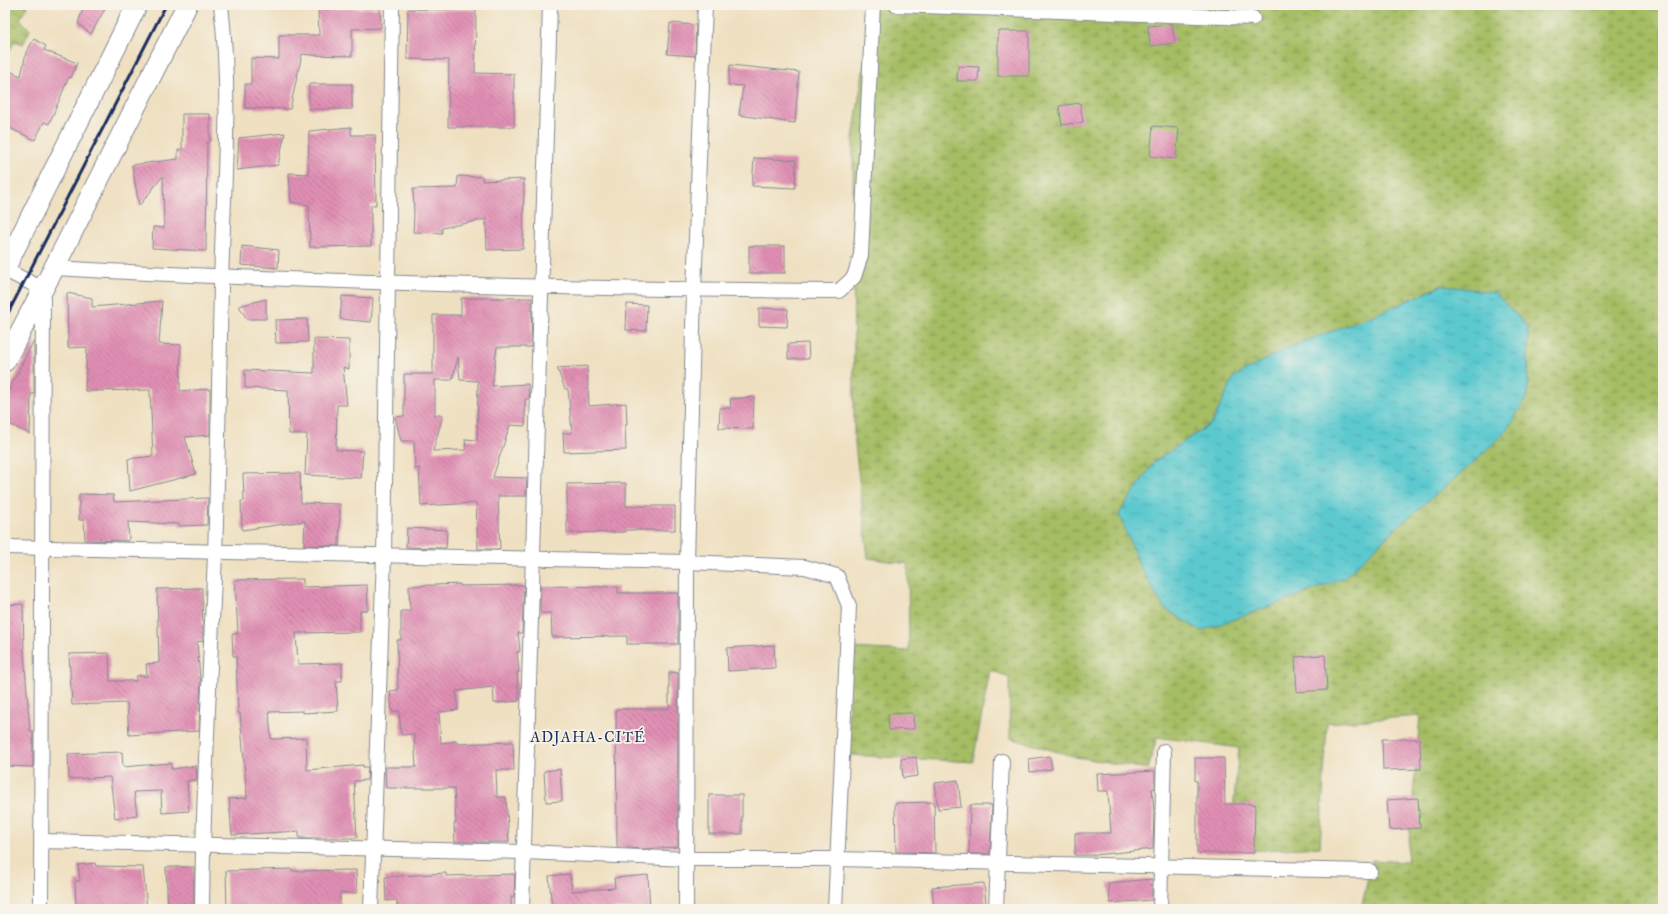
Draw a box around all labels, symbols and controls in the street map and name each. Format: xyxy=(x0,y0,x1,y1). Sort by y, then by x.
district label: ADJAHA-CITÉ xyxy=(529,727,646,747)

